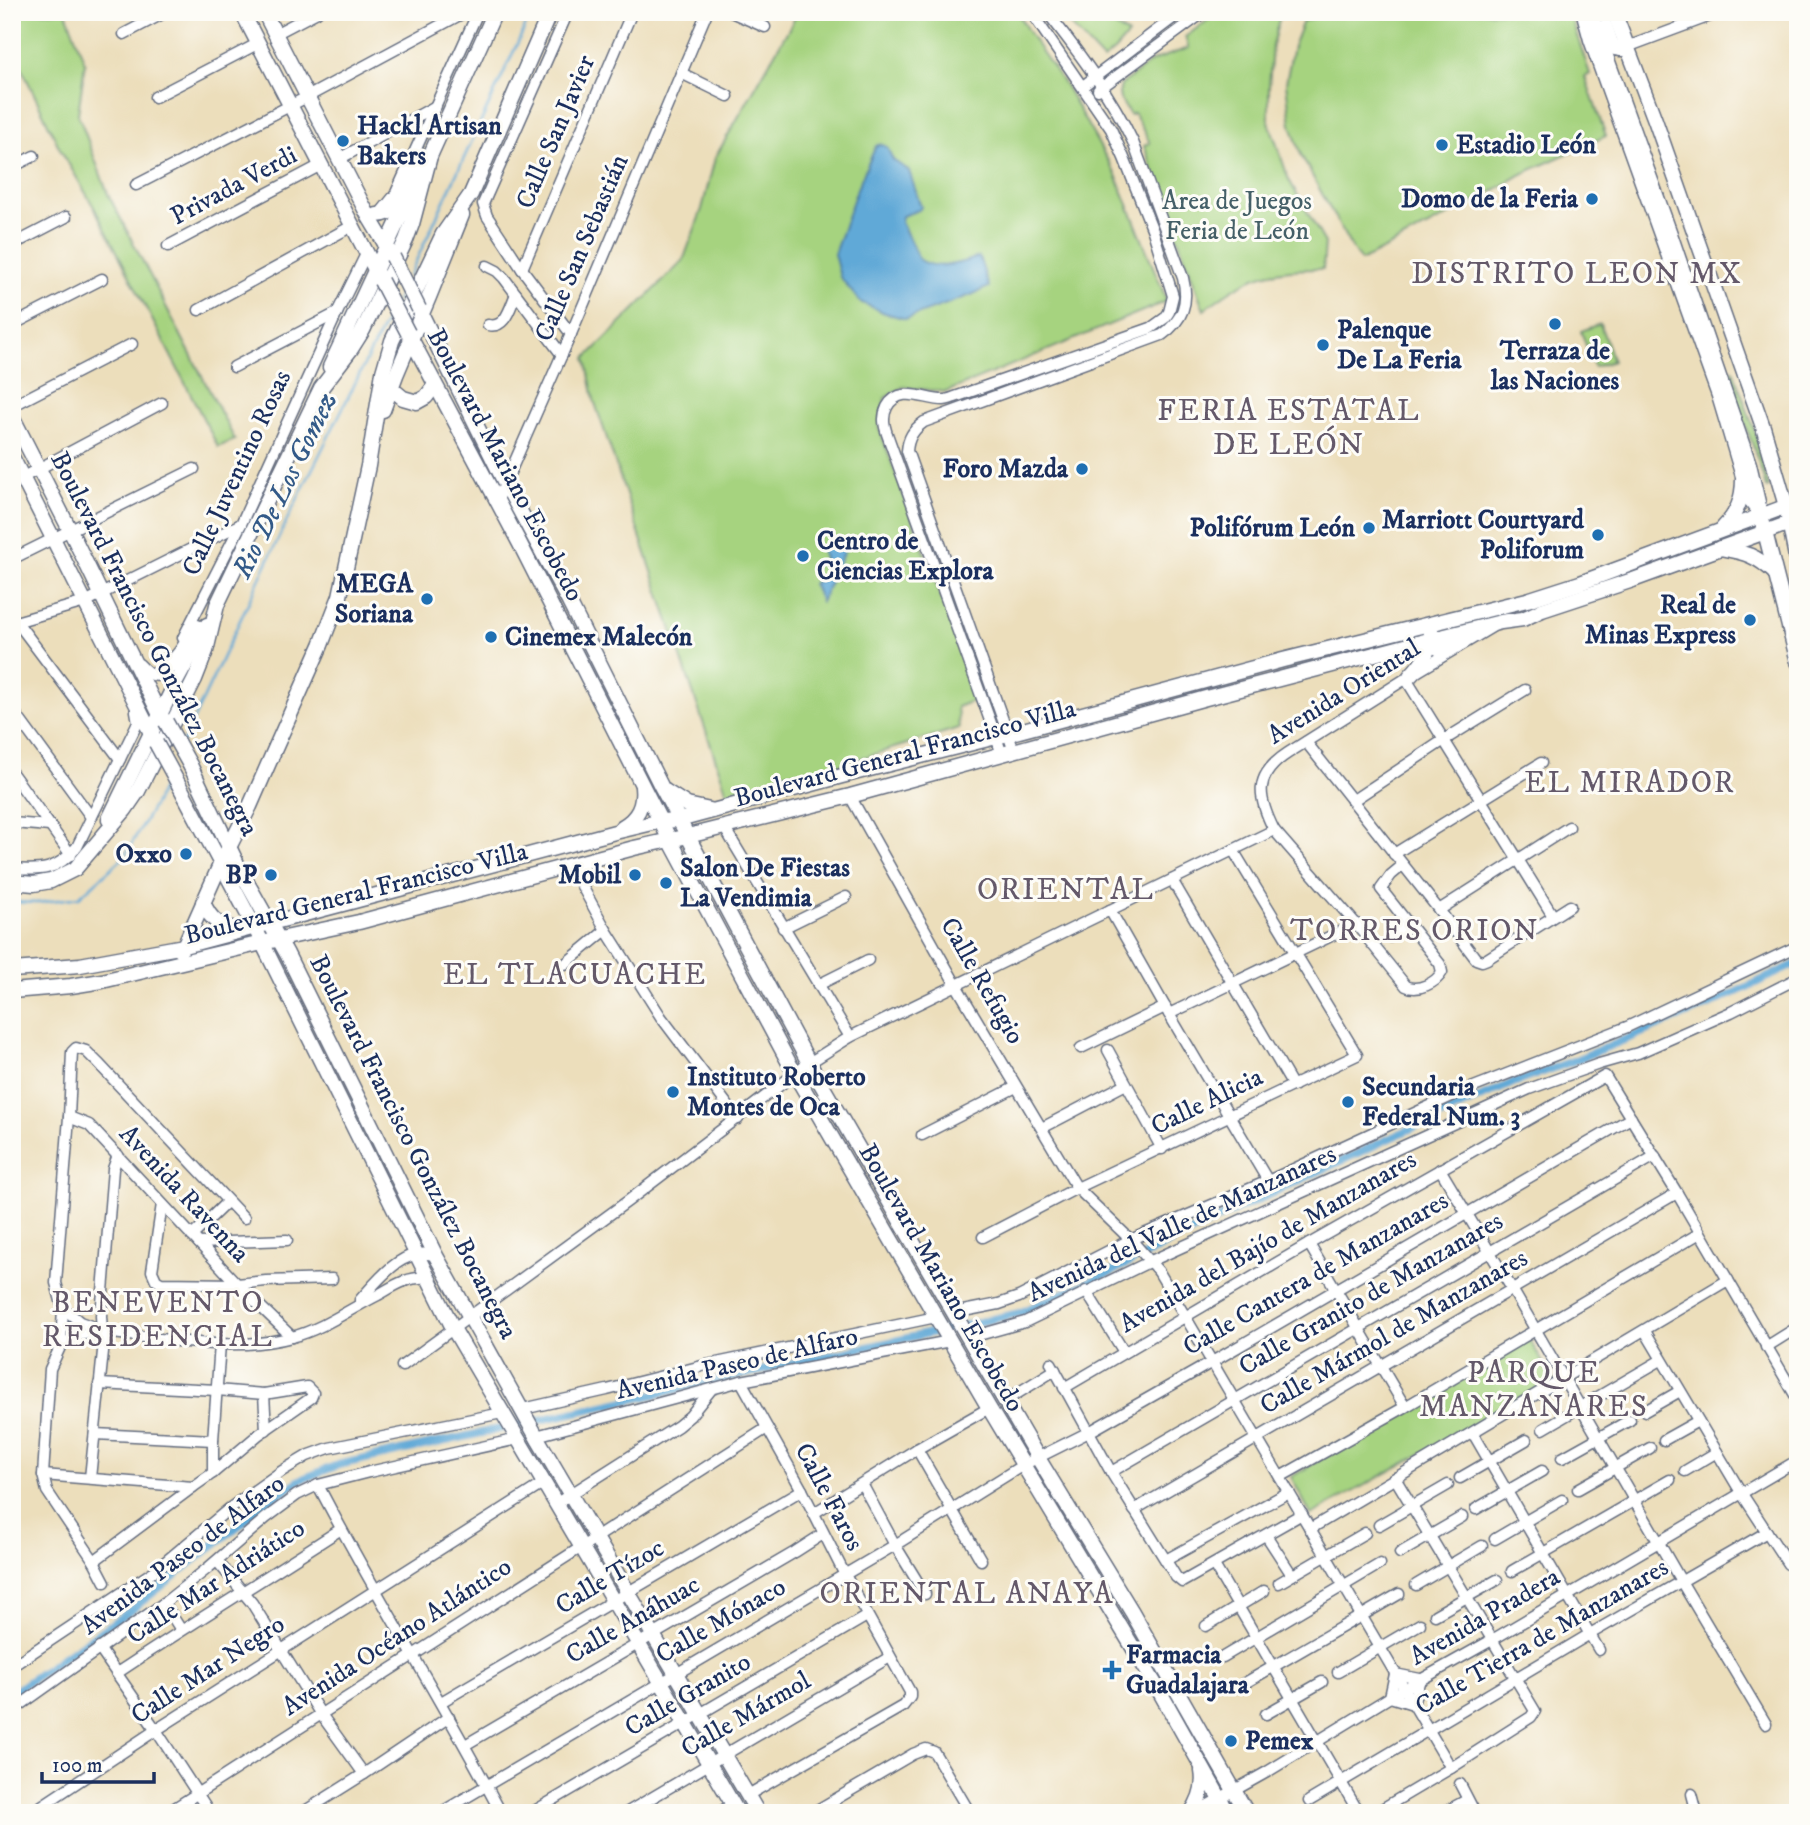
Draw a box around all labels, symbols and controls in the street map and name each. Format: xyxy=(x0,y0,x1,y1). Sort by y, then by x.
street label: Calle San Javier xyxy=(509,50,603,214)
place label: Hackl Artisan Bakers xyxy=(357,110,502,173)
place label: Estadio León xyxy=(1456,129,1597,162)
marker: Hackl Artisan Bakers xyxy=(335,133,351,149)
marker: Estadio León xyxy=(1434,137,1450,153)
street label: Privada Verdi xyxy=(165,139,303,233)
street label: Calle San Sebastián xyxy=(528,149,636,347)
place label: Domo de la Feria xyxy=(1401,183,1579,216)
park label: Area de Juegos Feria de León xyxy=(1162,185,1312,248)
marker: Domo de la Feria xyxy=(1584,191,1600,207)
district label: DISTRITO LEON MX xyxy=(1411,256,1743,293)
place label: Palenque De La Feria xyxy=(1337,314,1463,377)
marker: Terraza de las Naciones xyxy=(1547,316,1563,332)
street label: Boulevard Mariano Escobedo xyxy=(419,323,591,607)
place label: Terraza de las Naciones xyxy=(1490,335,1619,398)
marker: Palenque De La Feria xyxy=(1315,337,1331,353)
street label: Calle Juventino Rosas xyxy=(175,365,299,581)
water label: Rio De Los Gomez xyxy=(224,386,345,585)
district label: FERIA ESTATAL DE LEÓN xyxy=(1157,393,1421,464)
street label: Boulevard Francisco González Bocanegra xyxy=(42,446,266,842)
place label: Foro Mazda xyxy=(942,453,1069,486)
marker: Foro Mazda xyxy=(1074,461,1090,477)
place label: Marriott Courtyard Poliforum xyxy=(1382,504,1585,567)
place label: Polifórum León xyxy=(1190,512,1355,545)
marker: Polifórum León xyxy=(1361,520,1377,536)
place label: Centro de Ciencias Explora xyxy=(817,525,994,588)
marker: Marriott Courtyard Poliforum xyxy=(1590,527,1606,543)
marker: Centro de Ciencias Explora xyxy=(795,548,811,564)
place label: MEGA Soriana xyxy=(335,568,414,631)
place label: Real de Minas Express xyxy=(1585,589,1736,652)
marker: MEGA Soriana xyxy=(419,591,435,607)
marker: Real de Minas Express xyxy=(1742,612,1758,628)
place label: Cinemex Malecón xyxy=(505,621,693,654)
marker: Cinemex Malecón xyxy=(483,629,499,645)
street label: Avenida Oriental xyxy=(1261,632,1427,752)
street label: Boulevard General Francisco Villa xyxy=(730,692,1080,816)
district label: EL MIRADOR xyxy=(1524,765,1736,802)
street label: Boulevard General Francisco Villa xyxy=(181,835,531,953)
place label: Oxxo xyxy=(116,838,172,871)
marker: Oxxo xyxy=(178,846,194,862)
place label: Salon De Fiestas La Vendimia xyxy=(680,852,850,915)
place label: BP xyxy=(226,859,257,892)
place label: Mobil xyxy=(558,859,622,892)
marker: BP xyxy=(263,867,279,883)
marker: Mobil xyxy=(627,867,643,883)
district label: ORIENTAL xyxy=(977,872,1155,909)
marker: Salon De Fiestas La Vendimia xyxy=(658,875,674,891)
street label: Calle Refugio xyxy=(932,912,1032,1050)
district label: TORRES ORION xyxy=(1290,913,1540,950)
street label: Boulevard Francisco González Bocanegra xyxy=(301,949,525,1345)
district label: EL TLACUACHE xyxy=(443,957,707,994)
place label: Instituto Roberto Montes de Oca xyxy=(687,1061,866,1124)
street label: Calle Alicia xyxy=(1146,1061,1268,1143)
place label: Secundaria Federal Num. 3 xyxy=(1362,1071,1520,1134)
marker: Instituto Roberto Montes de Oca xyxy=(665,1084,681,1100)
marker: Secundaria Federal Num. 3 xyxy=(1340,1094,1356,1110)
street label: Avenida Ravenna xyxy=(112,1118,256,1270)
street label: Boulevard Mariano Escobedo xyxy=(851,1138,1031,1418)
street label: Avenida del Valle de Manzanares xyxy=(1022,1138,1342,1310)
street label: Avenida del Bajío de Manzanares xyxy=(1114,1143,1422,1341)
street label: Calle Cantera de Manzanares xyxy=(1177,1184,1455,1364)
street label: Calle Granito de Manzanares xyxy=(1233,1205,1509,1383)
street label: Calle Mármol de Manzanares xyxy=(1254,1242,1534,1422)
district label: BENEVENTO RESIDENCIAL xyxy=(42,1285,274,1356)
street label: Avenida Paseo de Alfaro xyxy=(613,1320,861,1408)
district label: PARQUE MANZANARES xyxy=(1419,1355,1649,1426)
street label: Calle Faros xyxy=(787,1437,871,1557)
street label: Avenida Paseo de Alfaro xyxy=(74,1467,292,1643)
street label: Calle Mar Adriático xyxy=(121,1512,311,1652)
street label: Calle Tízoc xyxy=(550,1532,670,1622)
street label: Avenida Océano Atlántico xyxy=(276,1550,518,1724)
street label: Calle Tierra de Manzanares xyxy=(1409,1551,1675,1723)
street label: Avenida Pradera xyxy=(1404,1561,1566,1673)
street label: Calle Anáhuac xyxy=(560,1568,706,1672)
street label: Calle Mónaco xyxy=(650,1571,792,1671)
district label: ORIENTAL ANAYA xyxy=(819,1576,1115,1613)
street label: Calle Mar Negro xyxy=(125,1608,291,1732)
place label: Farmacia Guadalajara xyxy=(1126,1639,1250,1702)
street label: Calle Granito xyxy=(619,1646,757,1744)
marker: Farmacia Guadalajara xyxy=(1104,1662,1120,1678)
street label: Calle Mármol xyxy=(675,1664,817,1765)
place label: Pemex xyxy=(1245,1725,1314,1758)
marker: Pemex xyxy=(1223,1733,1239,1749)
scale bar xyxy=(42,1741,154,1785)
text: 100 m xyxy=(52,1753,103,1779)

